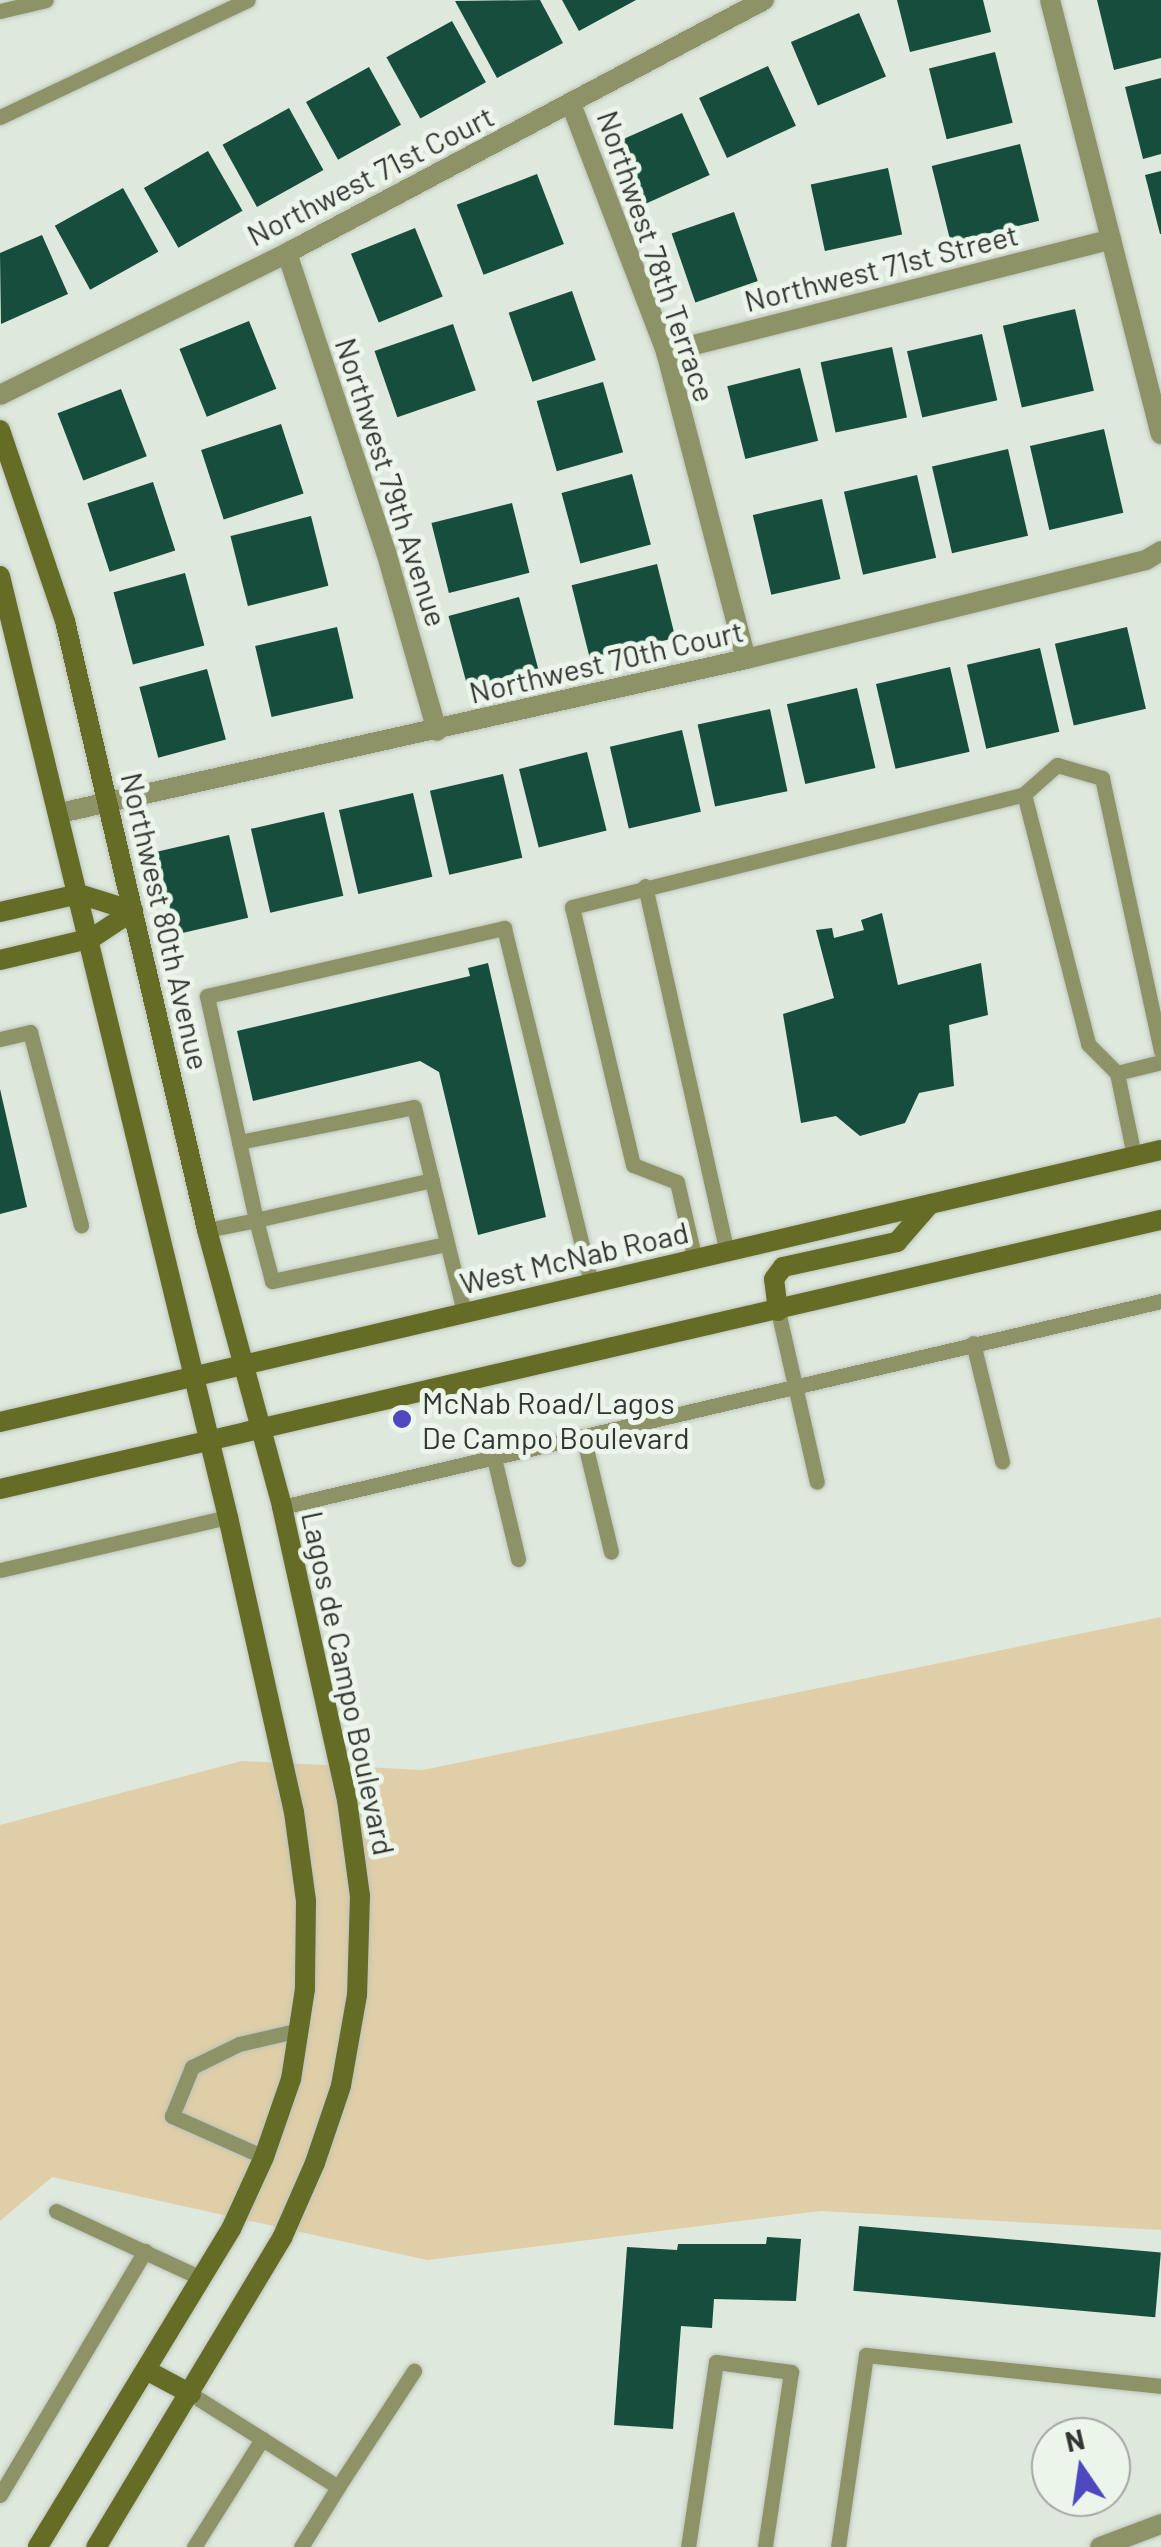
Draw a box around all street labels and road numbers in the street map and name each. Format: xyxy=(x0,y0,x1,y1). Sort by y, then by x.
street label: Northwest 71st Court xyxy=(241,97,499,253)
street label: Northwest 78th Terrace xyxy=(590,106,724,406)
street label: Northwest 71st Street xyxy=(740,216,1022,318)
street label: Northwest 79th Avenue xyxy=(328,333,456,631)
street label: Northwest 70th Court xyxy=(466,612,746,710)
street label: Northwest 80th Avenue xyxy=(114,769,218,1073)
street label: West McNab Road xyxy=(456,1213,692,1301)
street label: Lagos de Campo Boulevard xyxy=(295,1508,403,1858)

